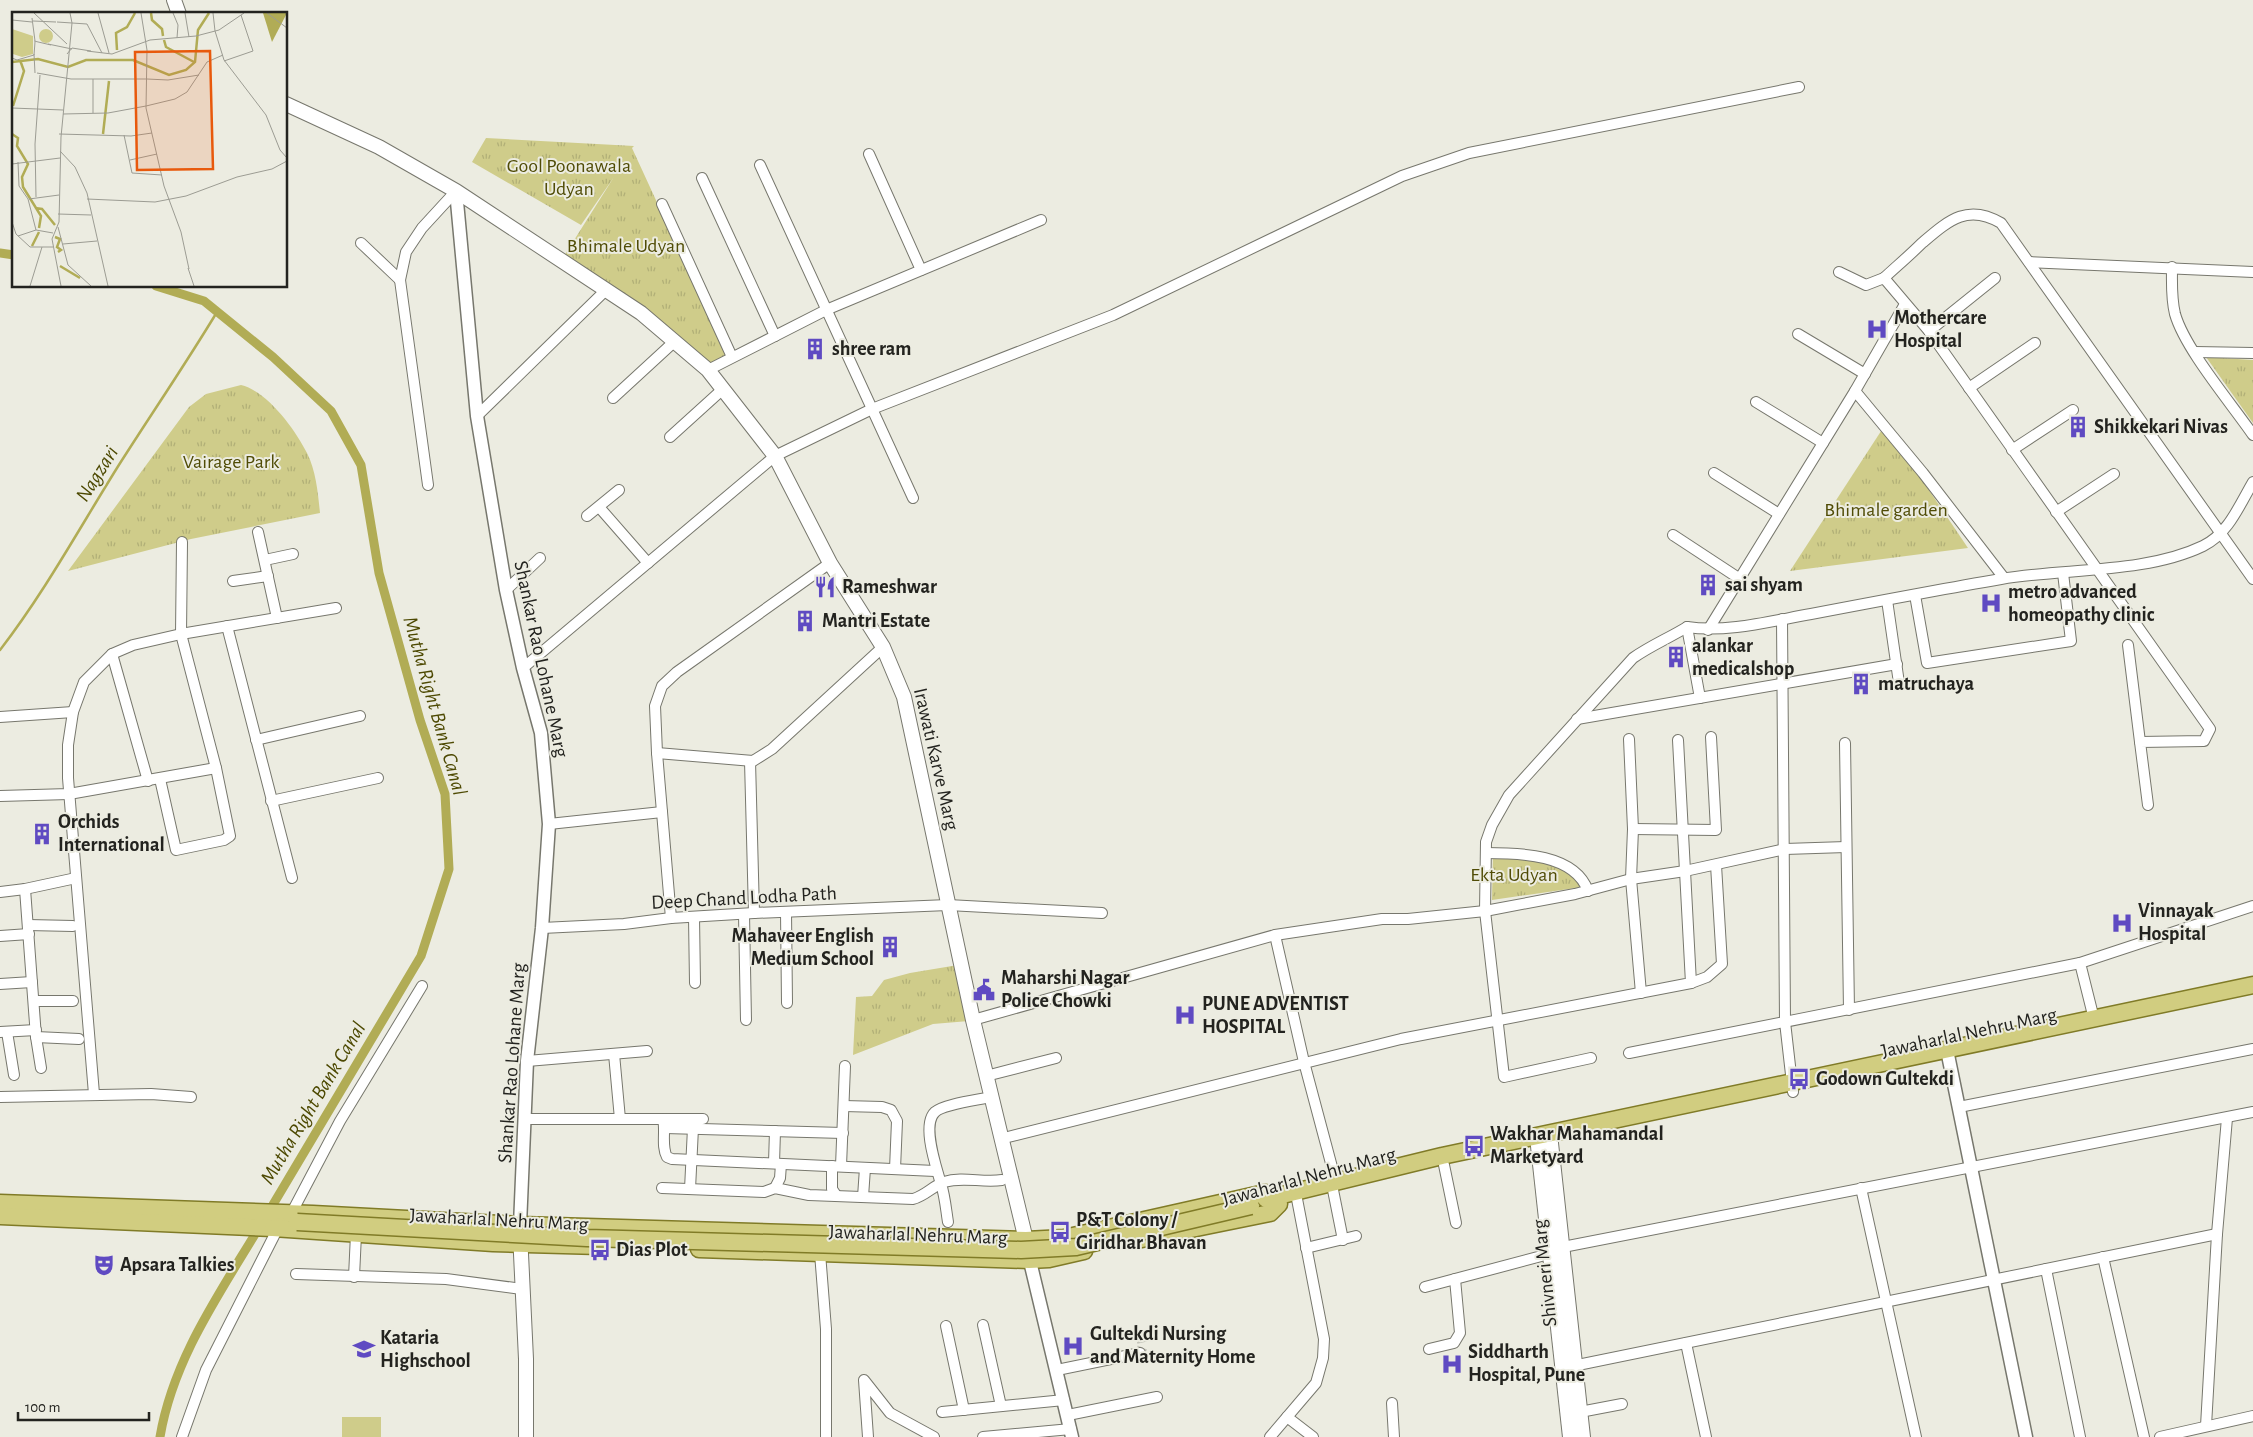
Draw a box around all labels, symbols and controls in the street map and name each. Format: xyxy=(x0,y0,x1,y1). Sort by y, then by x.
inset map xyxy=(12,12,288,288)
park label: Gool Poonawala Udyan xyxy=(507,156,631,199)
park label: Bhimale Udyan xyxy=(567,236,685,256)
place label: Mothercare Hospital xyxy=(1894,308,1987,351)
hospital icon: Mothercare Hospital xyxy=(1864,316,1890,342)
building icon: shree ram xyxy=(802,336,828,362)
place label: shree ram xyxy=(832,339,911,359)
building icon: Shikkekari Nivas xyxy=(2065,414,2091,440)
place label: Shikkekari Nivas xyxy=(2094,417,2228,437)
water label: Nagzari xyxy=(72,442,122,505)
park label: Vairage Park xyxy=(183,452,279,472)
park label: Bhimale garden xyxy=(1824,500,1948,520)
street label: Shankar Rao Lohane Marg xyxy=(510,559,572,759)
building icon: sai shyam xyxy=(1695,572,1721,598)
restaurant icon: Rameshwar xyxy=(812,574,838,600)
place label: sai shyam xyxy=(1725,575,1803,595)
place label: Rameshwar xyxy=(842,577,937,597)
place label: metro advanced homeopathy clinic xyxy=(2008,582,2155,625)
hospital icon: metro advanced homeopathy clinic xyxy=(1978,590,2004,616)
building icon: Mantri Estate xyxy=(792,608,818,634)
place label: Mantri Estate xyxy=(822,611,930,631)
water label: Mutha Right Bank Canal xyxy=(399,614,471,798)
place label: alankar medicalshop xyxy=(1692,636,1794,679)
building icon: alankar medicalshop xyxy=(1663,644,1689,670)
building icon: matruchaya xyxy=(1848,671,1874,697)
place label: matruchaya xyxy=(1878,674,1974,694)
street label: Irawati Karve Marg xyxy=(910,686,962,832)
place label: Orchids International xyxy=(58,812,165,855)
building icon: Orchids International xyxy=(29,821,55,847)
park label: Ekta Udyan xyxy=(1470,865,1558,885)
street label: Deep Chand Lodha Path xyxy=(651,883,837,913)
place label: Vinnayak Hospital xyxy=(2138,901,2214,944)
hospital icon: Vinnayak Hospital xyxy=(2109,910,2135,936)
place label: Mahaveer English Medium School xyxy=(732,926,874,969)
building icon: Mahaveer English Medium School xyxy=(877,934,903,960)
street label: Shankar Rao Lohane Marg xyxy=(495,962,529,1164)
place label: Maharshi Nagar Police Chowki xyxy=(1001,968,1130,1011)
public building icon: Maharshi Nagar Police Chowki xyxy=(971,977,997,1003)
place label: PUNE ADVENTIST HOSPITAL xyxy=(1202,994,1349,1037)
hospital icon: PUNE ADVENTIST HOSPITAL xyxy=(1172,1002,1198,1028)
street label: Jawaharlal Nehru Marg xyxy=(1879,1005,2059,1061)
water label: Mutha Right Bank Canal xyxy=(256,1018,370,1188)
bus stop icon: Godown Gultekdi xyxy=(1786,1066,1812,1092)
place label: Godown Gultekdi xyxy=(1816,1069,1954,1089)
place label: Wakhar Mahamandal Marketyard xyxy=(1490,1124,1664,1167)
bus stop icon: Wakhar Mahamandal Marketyard xyxy=(1461,1133,1487,1159)
street label: Jawaharlal Nehru Marg xyxy=(1220,1144,1398,1210)
street label: Jawaharlal Nehru Marg xyxy=(409,1205,589,1235)
place label: P&T Colony / Giridhar Bhavan xyxy=(1076,1210,1206,1253)
street label: Shivneri Marg xyxy=(1529,1218,1561,1328)
bus stop icon: P&T Colony / Giridhar Bhavan xyxy=(1047,1219,1073,1245)
street label: Jawaharlal Nehru Marg xyxy=(828,1222,1008,1248)
bus stop icon: Dias Plot xyxy=(587,1237,613,1263)
place label: Dias Plot xyxy=(616,1240,688,1260)
theatre icon: Apsara Talkies xyxy=(91,1252,117,1278)
place label: Apsara Talkies xyxy=(120,1255,235,1275)
place label: Gultekdi Nursing and Maternity Home xyxy=(1090,1324,1255,1367)
place label: Kataria Highschool xyxy=(380,1328,471,1371)
hospital icon: Gultekdi Nursing and Maternity Home xyxy=(1060,1333,1086,1359)
school or university icon: Kataria Highschool xyxy=(351,1336,377,1362)
place label: Siddharth Hospital, Pune xyxy=(1468,1342,1585,1385)
hospital icon: Siddharth Hospital, Pune xyxy=(1439,1351,1465,1377)
scale bar xyxy=(18,1390,149,1422)
text: 100 m xyxy=(25,1400,60,1415)

